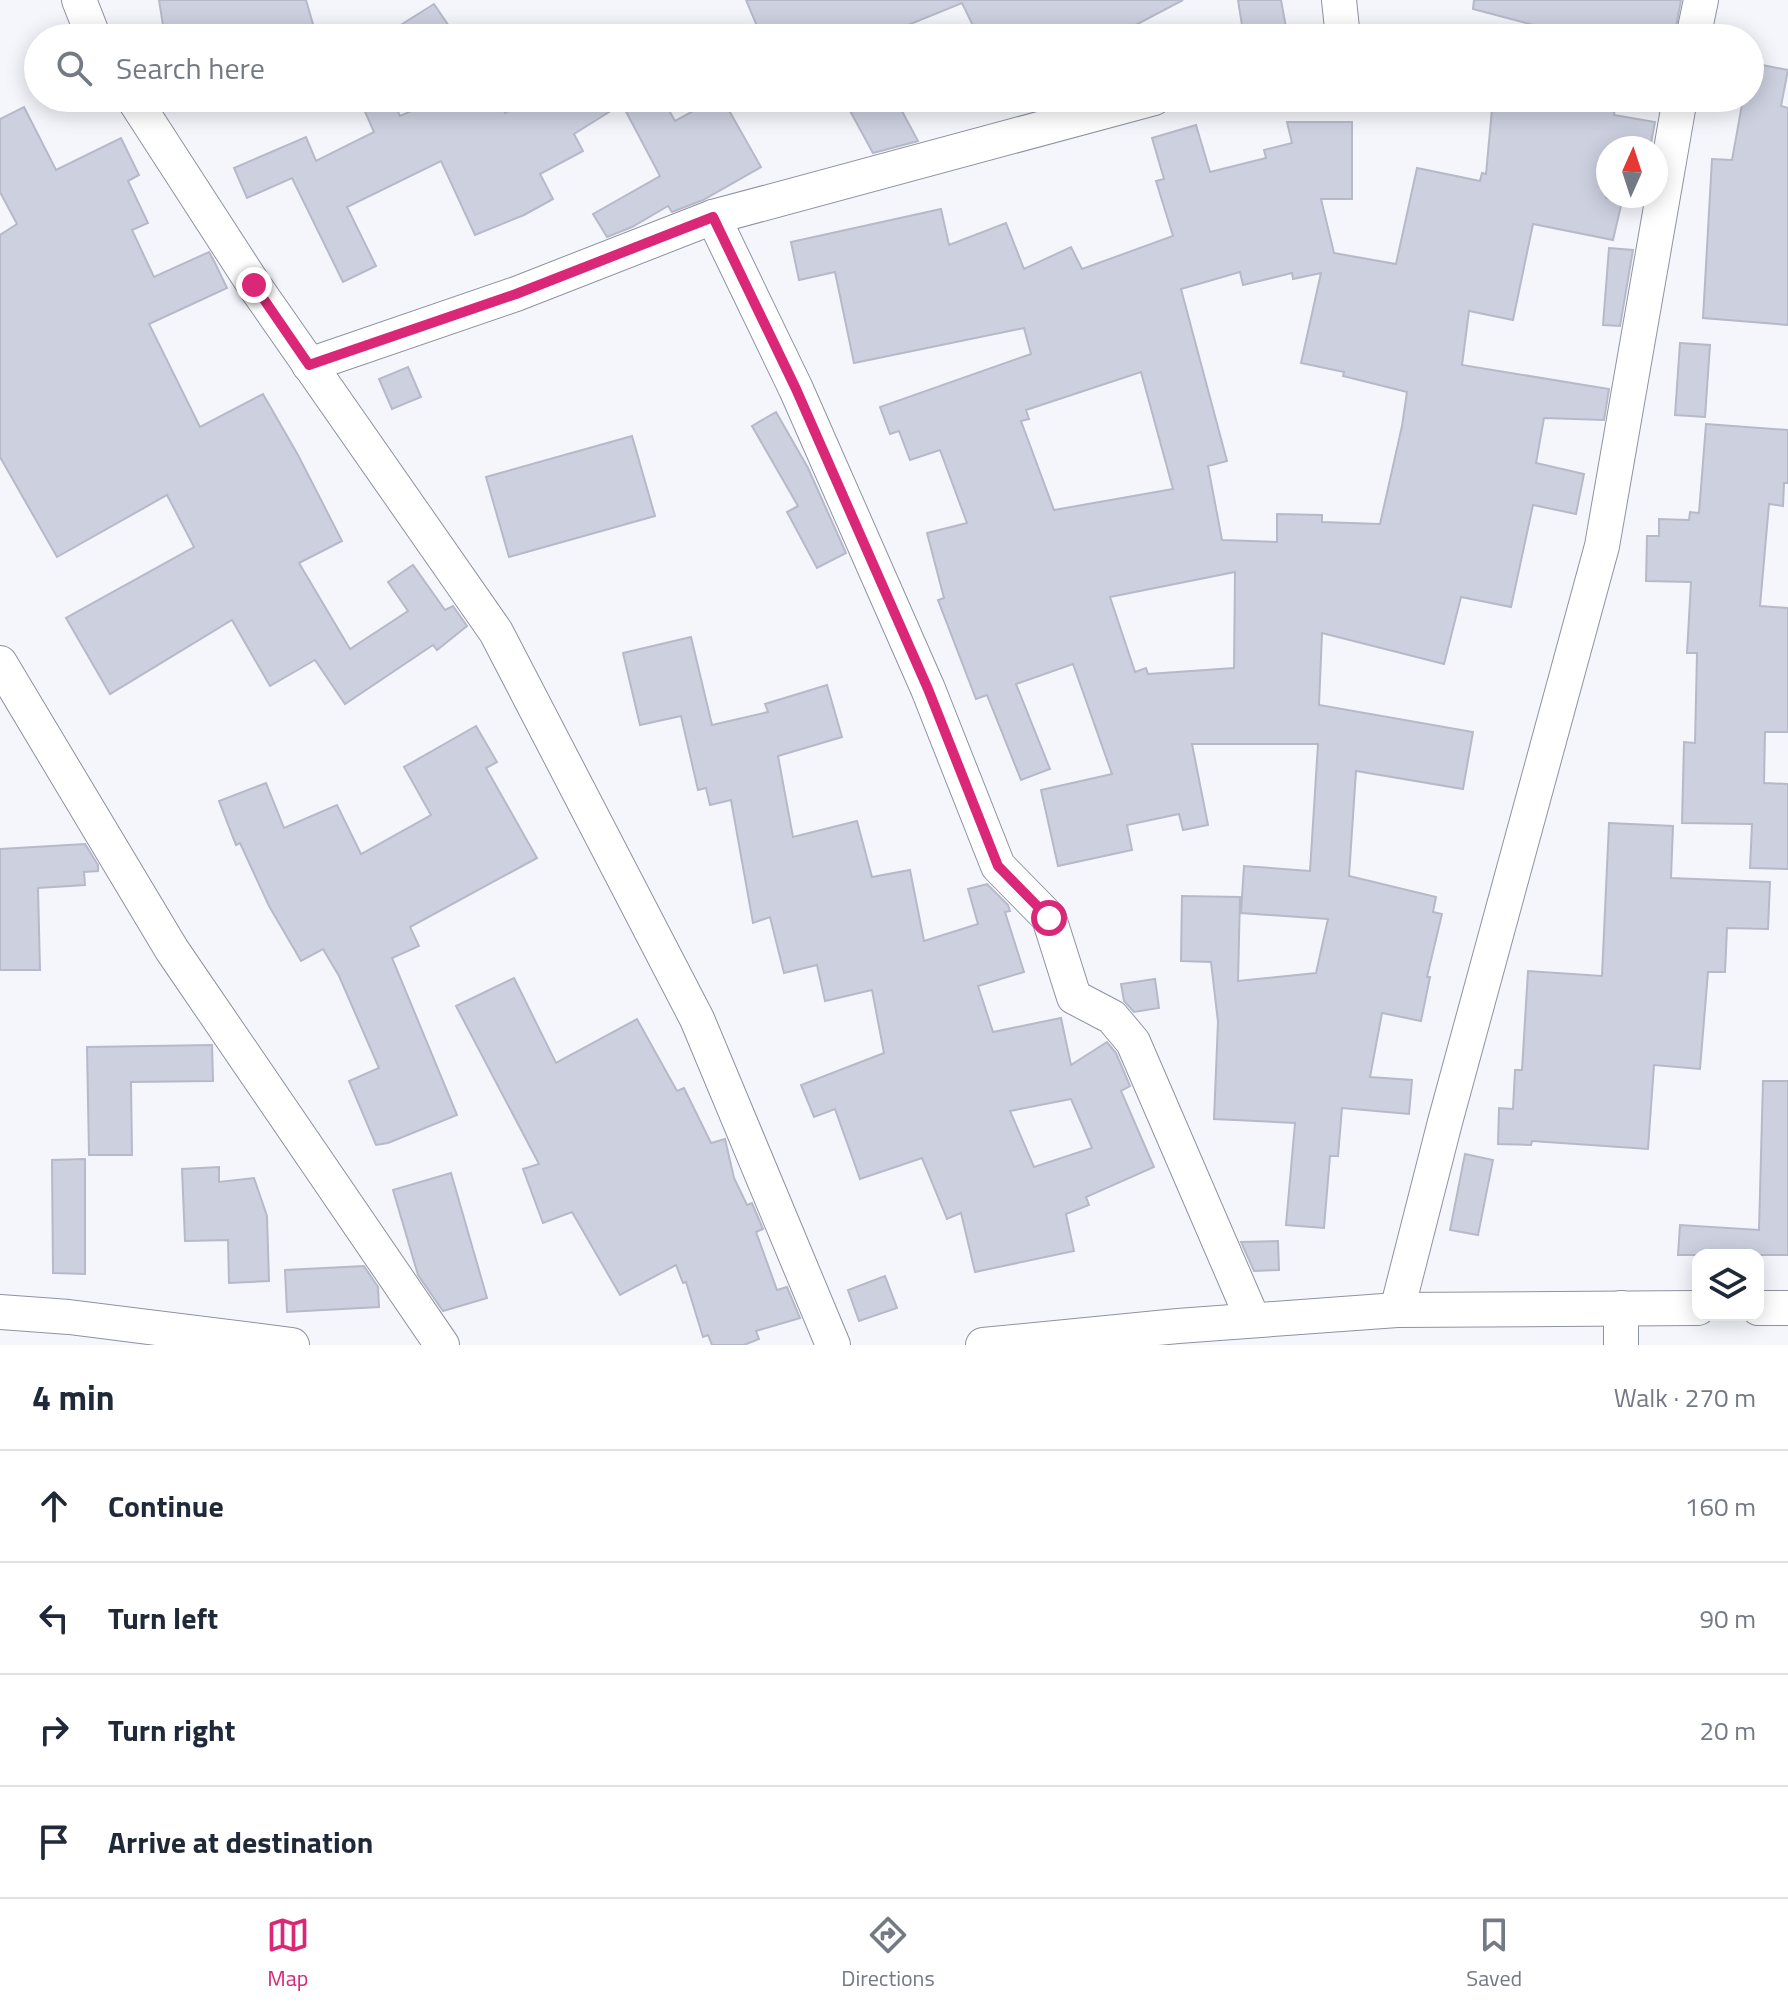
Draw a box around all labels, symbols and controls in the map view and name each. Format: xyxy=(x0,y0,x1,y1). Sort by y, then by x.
search box xyxy=(24,24,1764,112)
text: Search here xyxy=(116,45,265,91)
icon: search xyxy=(52,46,96,90)
north arrow xyxy=(1596,136,1668,208)
route end xyxy=(236,267,272,303)
route start xyxy=(1031,900,1067,936)
map controls xyxy=(1692,1249,1764,1321)
button: layers xyxy=(1692,1249,1764,1321)
text: 4 min xyxy=(32,1371,115,1423)
text: Walk · 270 m xyxy=(1614,1378,1756,1417)
text: Continue xyxy=(108,1483,224,1529)
icon: ahead xyxy=(32,1484,76,1528)
text: 160 m xyxy=(1685,1487,1756,1526)
text: Turn left xyxy=(108,1595,218,1641)
icon: left xyxy=(32,1596,76,1640)
text: 90 m xyxy=(1699,1599,1756,1638)
text: Turn right xyxy=(108,1707,236,1753)
icon: right xyxy=(32,1708,76,1752)
text: 20 m xyxy=(1699,1711,1756,1750)
text: Arrive at destination xyxy=(108,1819,373,1865)
icon: arrive xyxy=(32,1820,76,1864)
tab: Map xyxy=(266,1913,310,1995)
tab: Directions xyxy=(841,1913,935,1995)
tab: Saved xyxy=(1466,1913,1522,1995)

